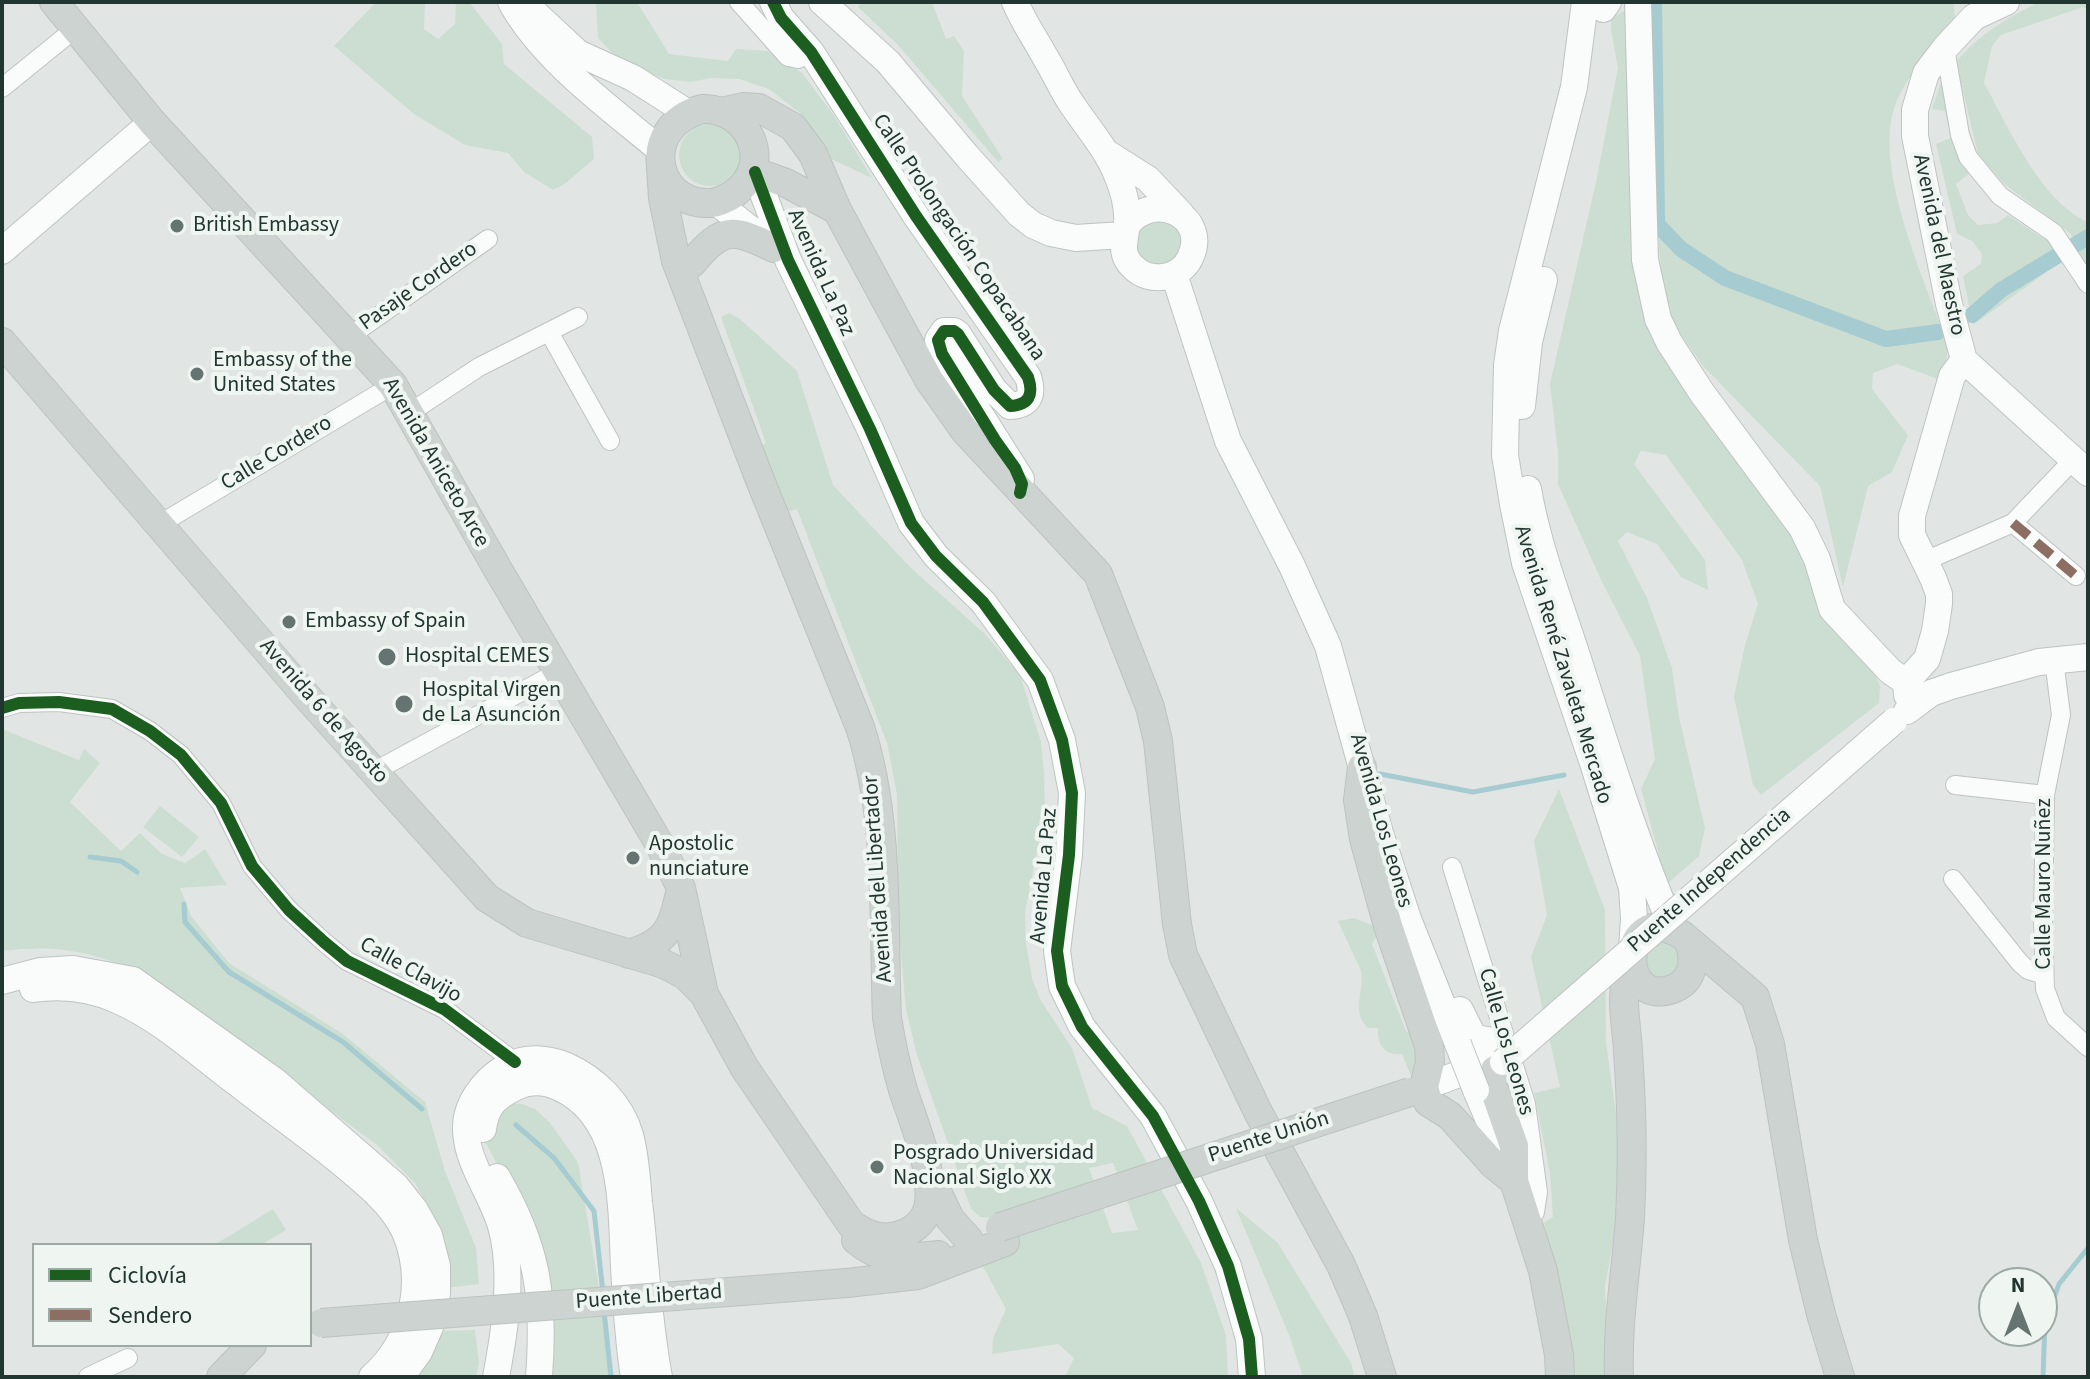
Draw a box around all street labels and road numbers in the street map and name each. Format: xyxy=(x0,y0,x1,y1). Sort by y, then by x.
street label: Calle Prolongación Copacabana xyxy=(866,110,1050,366)
street label: Avenida del Maestro xyxy=(1906,152,1970,338)
street label: Avenida La Paz xyxy=(780,205,860,341)
street label: Pasaje Cordero xyxy=(355,237,483,337)
street label: Avenida Aniceto Arce xyxy=(376,374,494,552)
street label: Calle Cordero xyxy=(217,411,337,497)
street label: Avenida René Zavaleta Mercado xyxy=(1507,522,1617,808)
street label: Avenida 6 de Agosto xyxy=(253,634,393,790)
street label: Avenida Los Leones xyxy=(1343,731,1417,911)
street label: Avenida del Libertador xyxy=(859,774,899,984)
street label: Calle Mauro Nuñez xyxy=(2032,798,2058,970)
street label: Puente Independencia xyxy=(1623,803,1797,959)
street label: Avenida La Paz xyxy=(1026,807,1064,945)
street label: Calle Clavijo xyxy=(354,932,466,1010)
street label: Calle Los Leones xyxy=(1471,966,1539,1118)
street label: Puente Unión xyxy=(1205,1106,1333,1170)
street label: Puente Libertad xyxy=(575,1280,723,1316)

